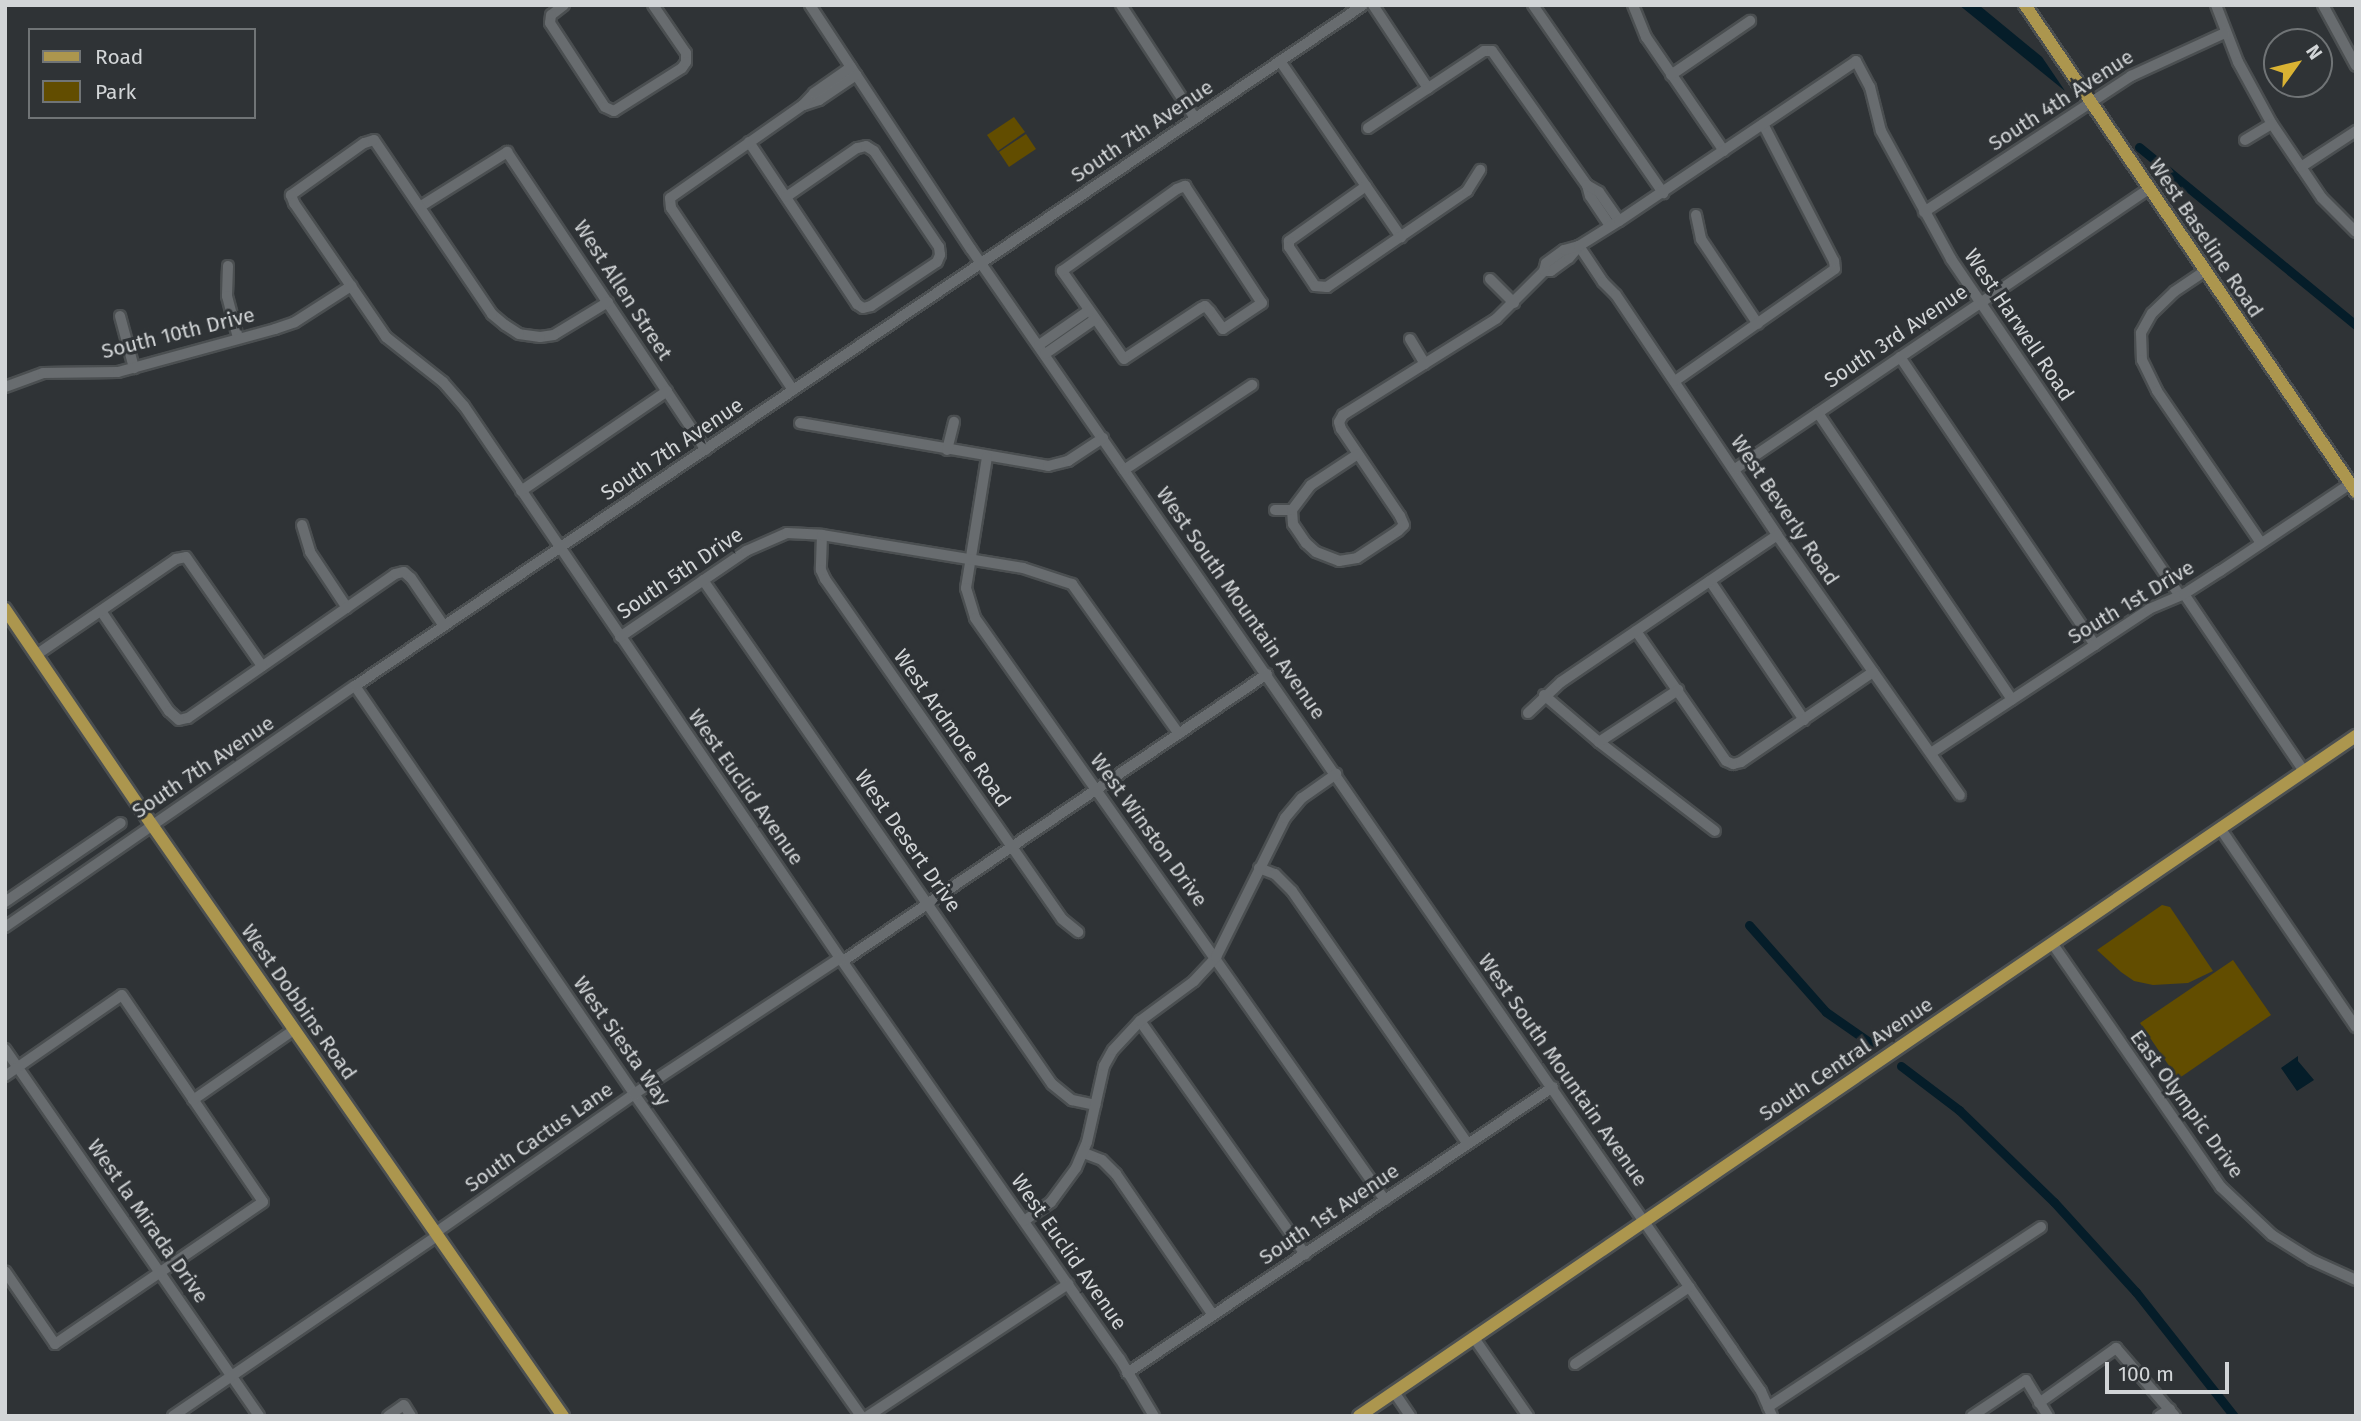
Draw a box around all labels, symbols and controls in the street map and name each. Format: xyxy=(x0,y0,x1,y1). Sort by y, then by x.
legend xyxy=(28,28,256,119)
north arrow xyxy=(2263,28,2333,98)
text: N xyxy=(2301,40,2327,64)
text: Road xyxy=(95,44,143,70)
street label: South 4th Avenue xyxy=(1984,44,2138,156)
street label: South 7th Avenue xyxy=(1066,74,1218,188)
text: Park xyxy=(95,79,136,105)
street label: West Baseline Road xyxy=(2143,154,2269,322)
street label: West Allen Street xyxy=(568,215,678,365)
street label: West Harwell Road xyxy=(1959,244,2079,406)
street label: South 3rd Avenue xyxy=(1820,279,1972,393)
street label: South 10th Drive xyxy=(99,302,257,364)
street label: South 7th Avenue xyxy=(596,392,748,506)
street label: West Beverly Road xyxy=(1725,430,1845,590)
street label: West South Mountain Avenue xyxy=(1151,482,1331,724)
street label: South 5th Drive xyxy=(612,522,748,624)
street label: South 1st Drive xyxy=(2063,554,2199,650)
street label: West Ardmore Road xyxy=(888,644,1016,812)
street label: West Euclid Avenue xyxy=(683,704,809,870)
street label: South 7th Avenue xyxy=(127,710,279,824)
street label: West Winston Drive xyxy=(1085,748,1213,912)
street label: West Desert Drive xyxy=(849,765,967,917)
street label: West Dobbins Road xyxy=(236,919,362,1085)
street label: West South Mountain Avenue xyxy=(1473,949,1653,1191)
street label: West Siesta Way xyxy=(568,971,676,1111)
street label: South Central Avenue xyxy=(1754,992,1938,1126)
street label: East Olympic Drive xyxy=(2125,1025,2249,1183)
street label: South Cactus Lane xyxy=(460,1076,618,1198)
street label: West la Mirada Drive xyxy=(82,1134,214,1308)
street label: South 1st Avenue xyxy=(1254,1158,1404,1270)
street label: West Euclid Avenue xyxy=(1006,1169,1132,1335)
scale bar xyxy=(2109,1348,2233,1392)
text: 100 m xyxy=(2118,1361,2174,1387)

